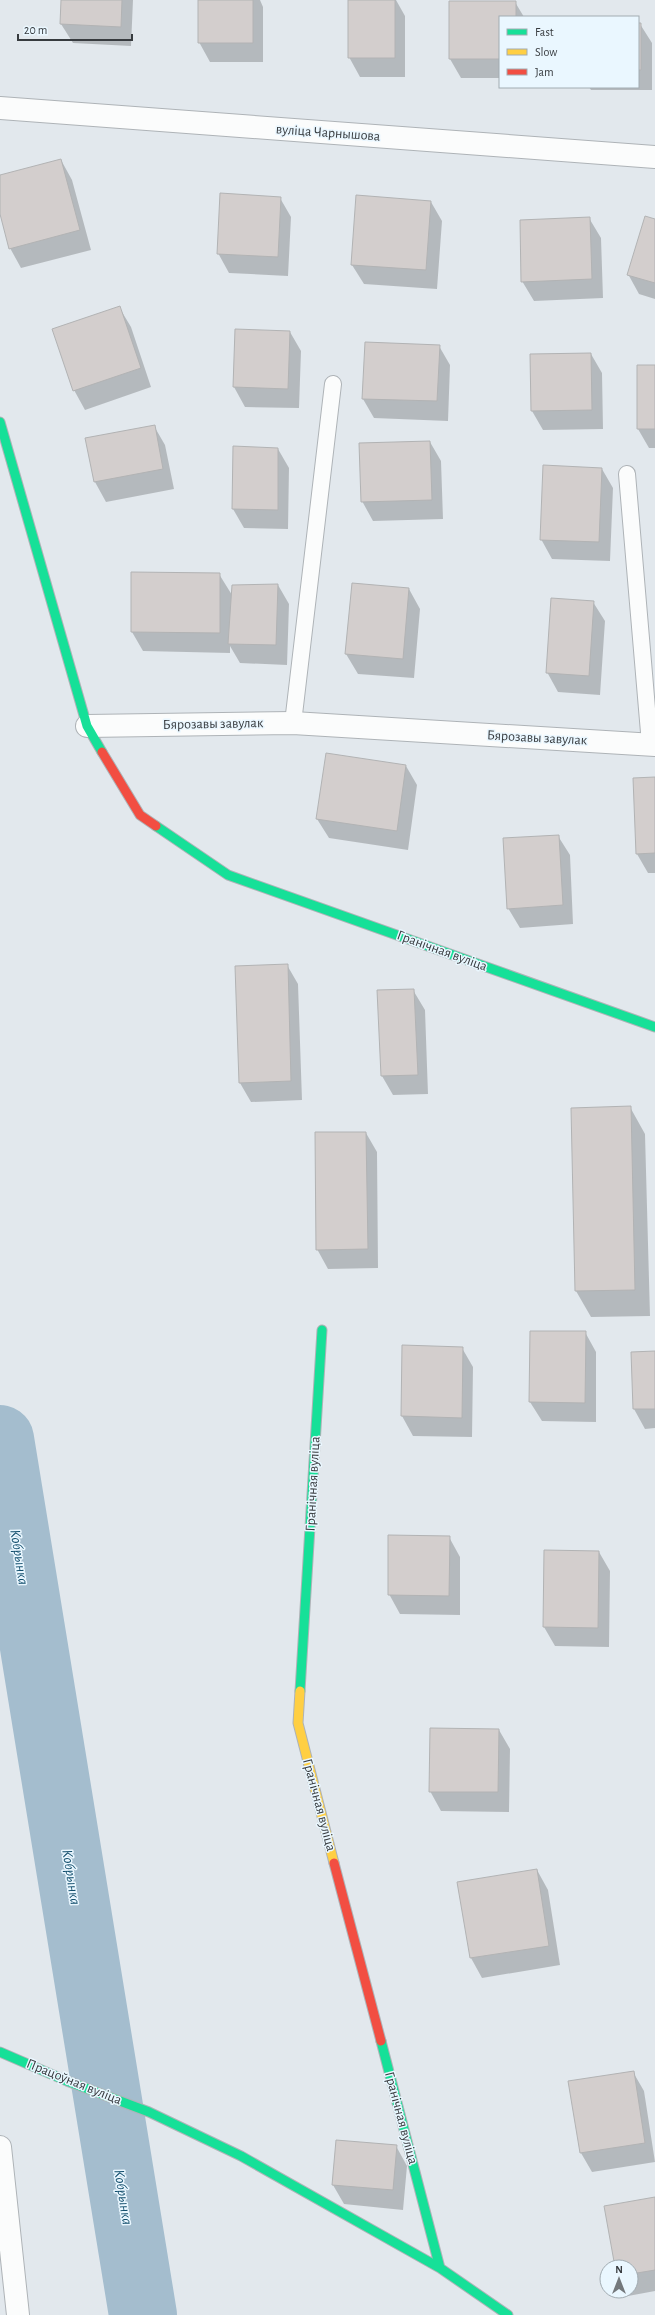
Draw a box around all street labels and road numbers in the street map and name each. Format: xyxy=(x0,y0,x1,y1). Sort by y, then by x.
street label: вуліца Чарнышова xyxy=(275,122,381,144)
street label: Бярозавы завулак xyxy=(163,716,264,732)
street label: Бярозавы завулак xyxy=(486,728,588,748)
street label: Гранічная вуліца xyxy=(395,928,490,974)
street label: Гранічная вуліца xyxy=(304,1436,323,1532)
street label: Гранічная вуліца xyxy=(300,1757,338,1853)
street label: Працоўная вуліца xyxy=(24,2057,124,2108)
street label: Гранічная вуліца xyxy=(382,2070,420,2166)

